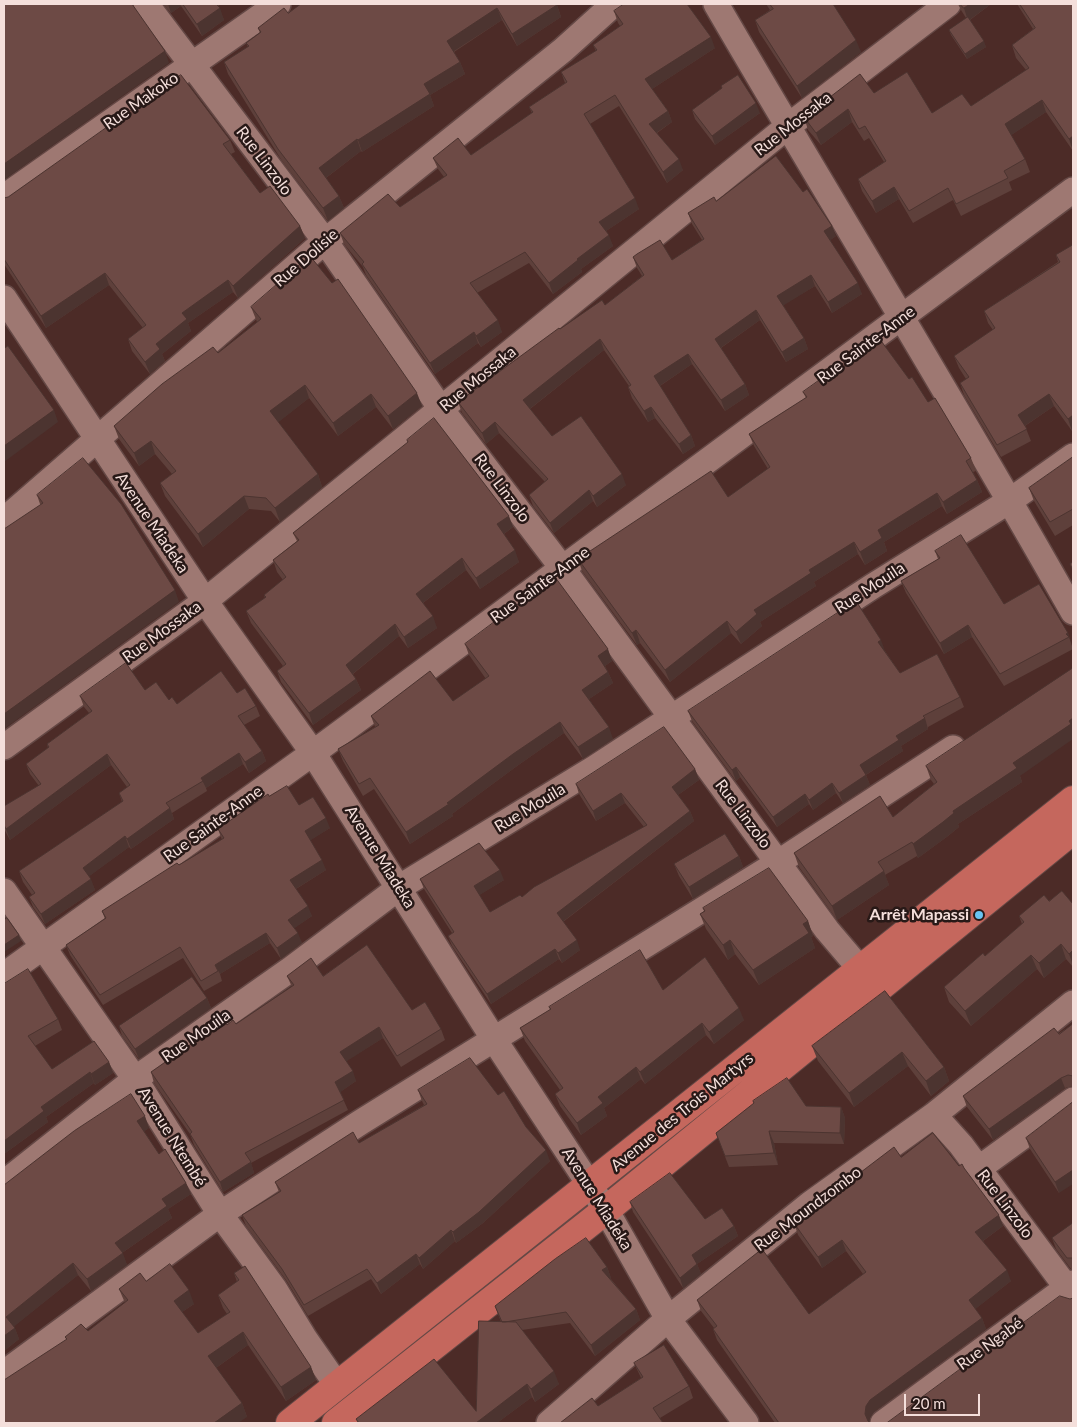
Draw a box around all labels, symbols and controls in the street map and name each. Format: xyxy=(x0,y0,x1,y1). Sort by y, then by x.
street label: Rue Makoko xyxy=(100,68,182,134)
street label: Rue Mossaka xyxy=(751,88,835,160)
street label: Rue Linzolo xyxy=(232,123,296,199)
street label: Rue Dolisie xyxy=(270,225,342,291)
street label: Rue Sainte-Anne xyxy=(813,302,919,388)
street label: Rue Mossaka xyxy=(436,342,520,416)
street label: Rue Linzolo xyxy=(470,450,534,526)
street label: Avenue Miadeka xyxy=(111,469,193,577)
street label: Rue Sainte-Anne xyxy=(487,543,593,627)
street label: Rue Mouila xyxy=(832,558,908,618)
street label: Rue Mossaka xyxy=(119,597,205,667)
street label: Rue Linzolo xyxy=(711,776,775,852)
street label: Rue Mouila xyxy=(491,779,569,837)
street label: Rue Sainte-Anne xyxy=(160,782,266,866)
street label: Avenue Miadeka xyxy=(341,802,419,912)
place label: Arrêt Mapassi xyxy=(870,905,969,925)
marker: Arrêt Mapassi xyxy=(973,909,985,921)
street label: Rue Mouila xyxy=(158,1005,234,1067)
street label: Avenue des Trois Martyrs xyxy=(607,1049,757,1175)
street label: Avenue Ntembé xyxy=(134,1084,210,1190)
street label: Avenue Miadeka xyxy=(558,1144,636,1254)
street label: Rue Moundzombo xyxy=(751,1163,865,1255)
street label: Rue Linzolo xyxy=(973,1166,1037,1242)
street label: Rue Ngabé xyxy=(953,1314,1027,1374)
scale bar xyxy=(907,1384,983,1416)
text: 20 m xyxy=(912,1394,946,1412)

